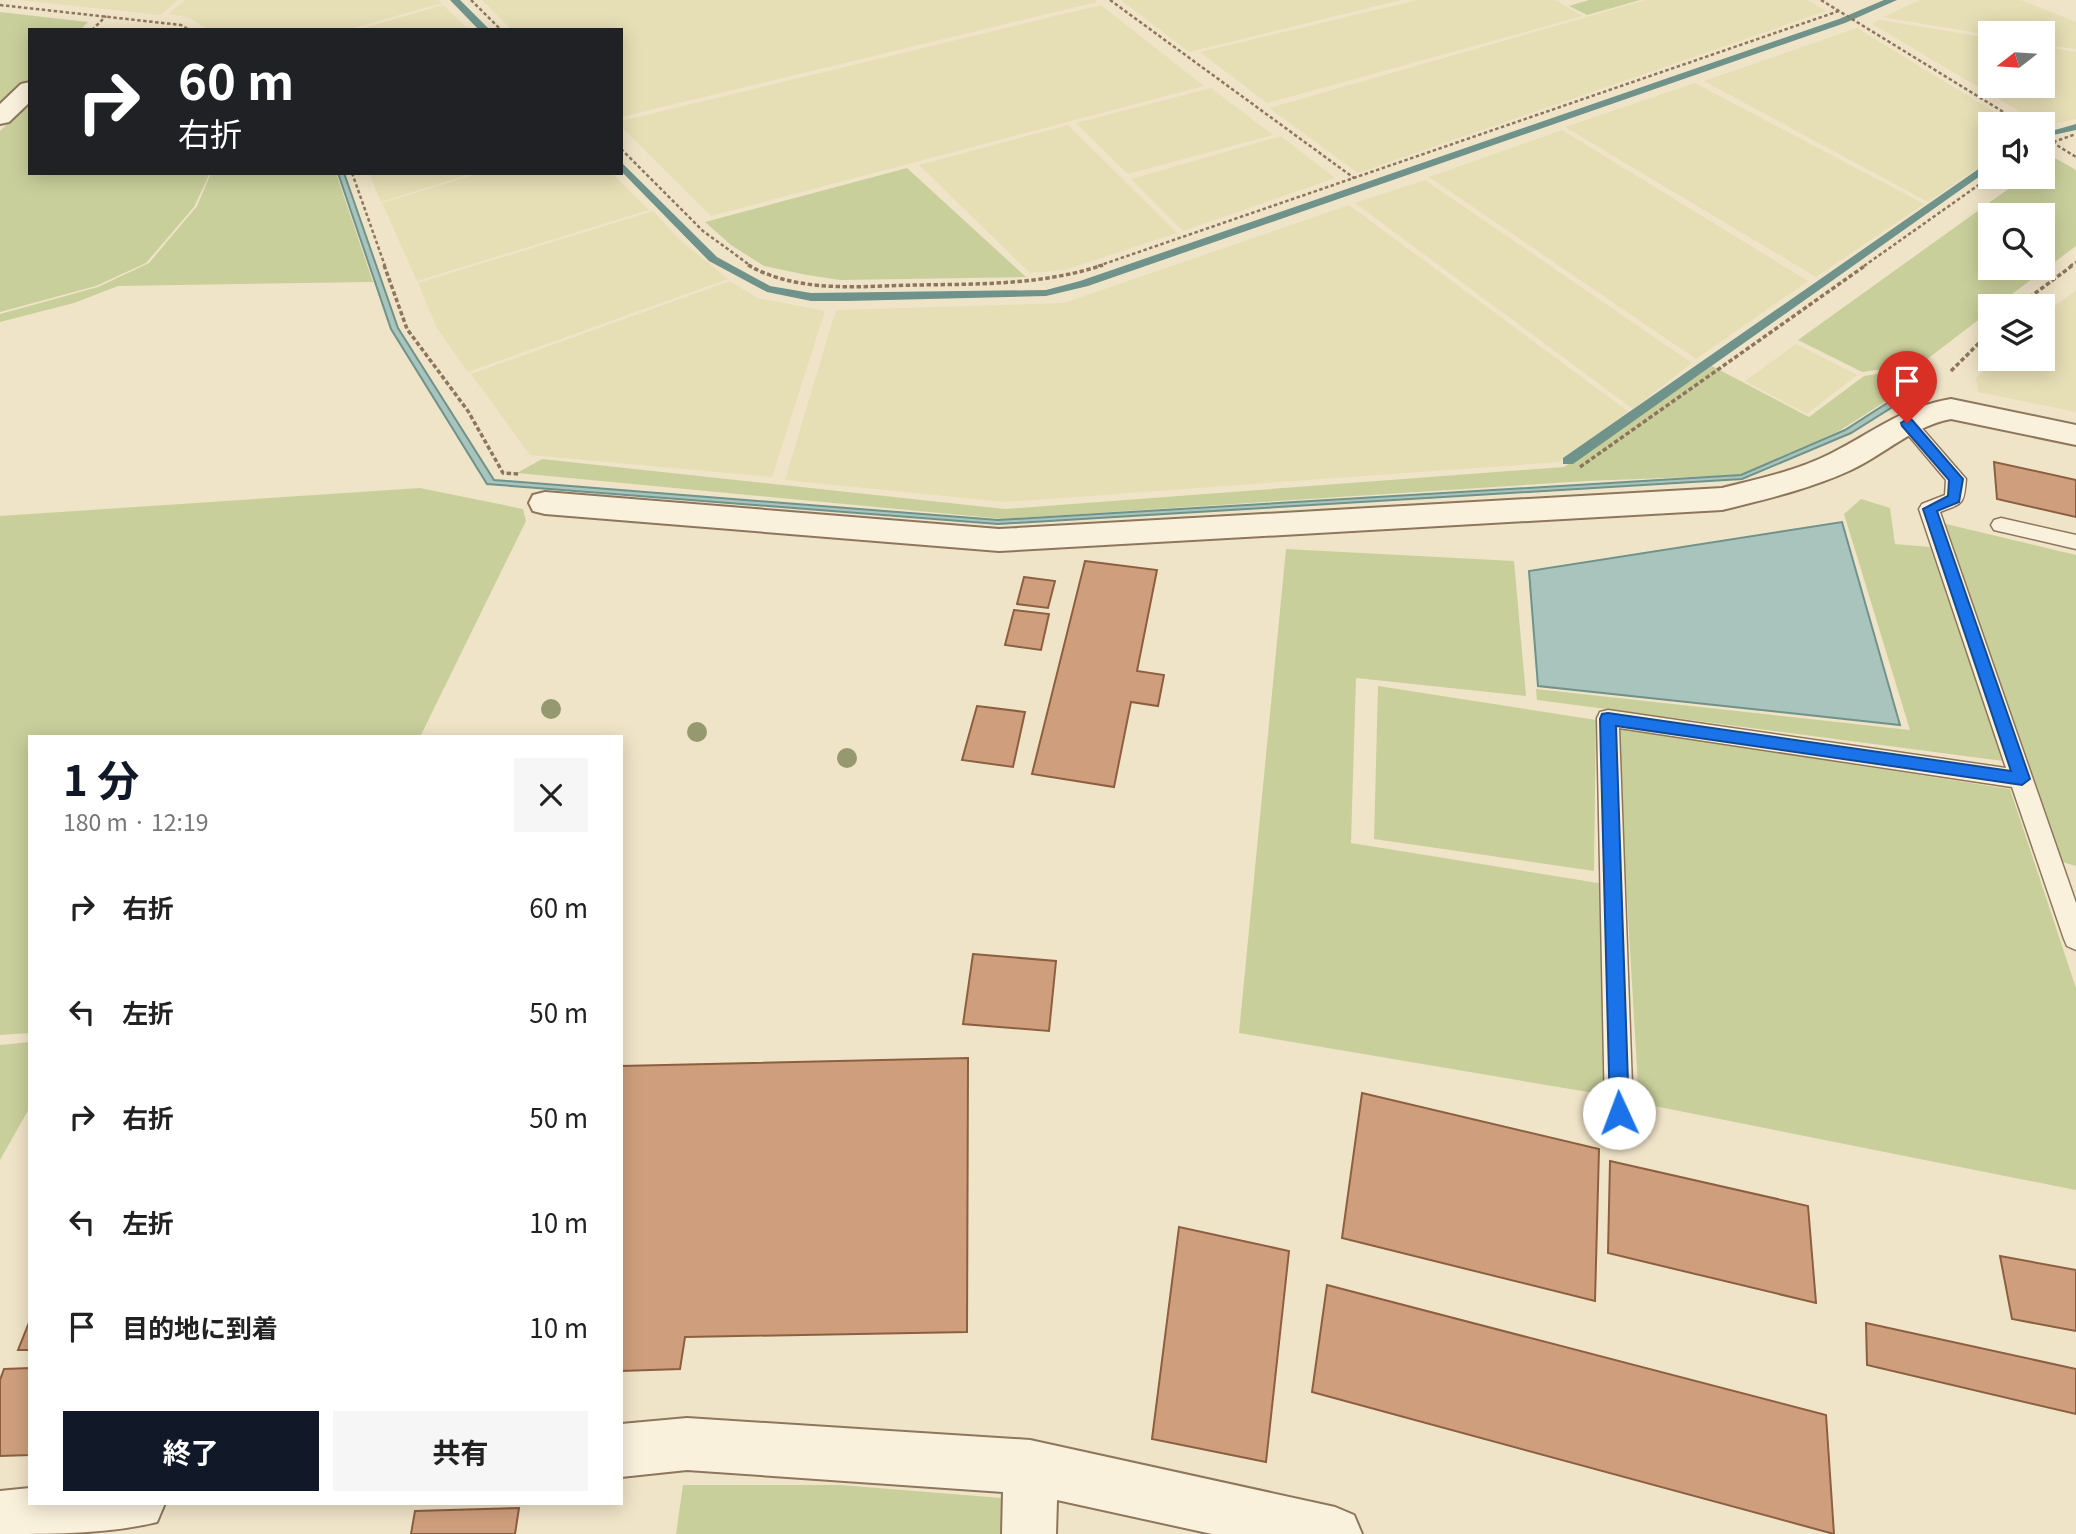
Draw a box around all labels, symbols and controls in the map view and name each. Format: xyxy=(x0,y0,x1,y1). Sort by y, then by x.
north arrow xyxy=(1978,21,2054,98)
map controls xyxy=(1978,21,2055,371)
text: 60 m xyxy=(178,43,294,114)
icon: right xyxy=(63,56,154,147)
text: 右折 xyxy=(178,109,242,155)
button: sound xyxy=(1978,112,2055,189)
button: search xyxy=(1978,203,2055,280)
button: layers xyxy=(1978,294,2055,371)
pin xyxy=(1877,351,1937,423)
icon: arrive xyxy=(1888,362,1926,400)
text: 1 分 xyxy=(63,747,139,808)
button: close xyxy=(514,758,588,832)
text: 180 m · 12:19 xyxy=(63,804,208,838)
icon: right xyxy=(63,888,101,926)
text: 右折 xyxy=(122,888,174,925)
text: 60 m xyxy=(529,888,588,925)
icon: left xyxy=(63,993,101,1031)
text: 左折 xyxy=(122,993,174,1030)
text: 50 m xyxy=(529,993,588,1030)
position arrow xyxy=(1582,1076,1656,1150)
icon: right xyxy=(63,1098,101,1136)
text: 右折 xyxy=(122,1098,174,1135)
text: 50 m xyxy=(529,1098,588,1135)
icon: left xyxy=(63,1203,101,1241)
text: 左折 xyxy=(122,1203,174,1240)
text: 10 m xyxy=(529,1203,588,1240)
icon: arrive xyxy=(63,1308,101,1346)
text: 目的地に到着 xyxy=(122,1308,278,1345)
text: 10 m xyxy=(529,1308,588,1345)
button: 終了 xyxy=(63,1411,319,1491)
button: 共有 xyxy=(333,1411,588,1491)

